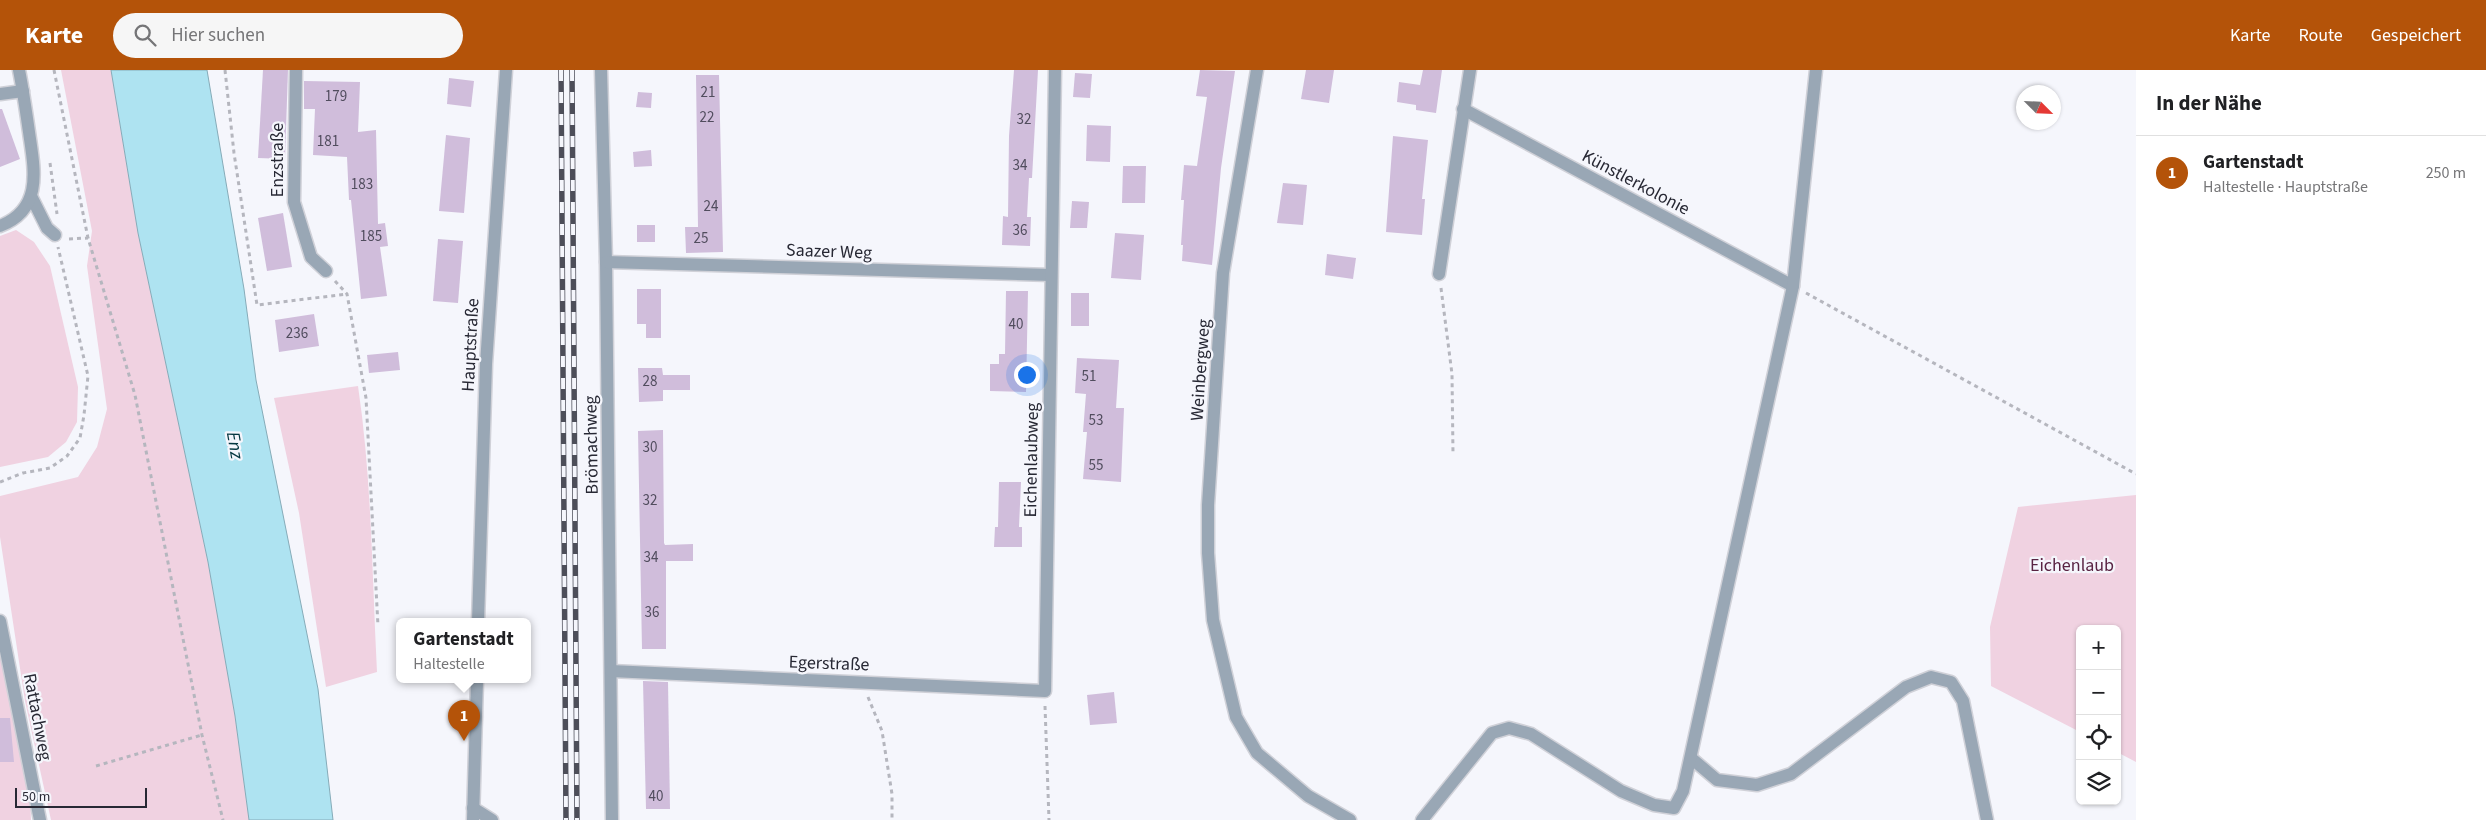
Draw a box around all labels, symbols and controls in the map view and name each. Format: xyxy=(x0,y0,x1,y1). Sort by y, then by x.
search box xyxy=(113,13,463,58)
text: Karte xyxy=(25,18,83,53)
icon: search xyxy=(131,21,159,49)
text: Hier suchen xyxy=(171,22,265,49)
text: Karte xyxy=(2230,23,2270,48)
text: Route xyxy=(2298,23,2343,48)
text: Gespeichert xyxy=(2371,23,2461,48)
house number: 21 xyxy=(701,82,715,103)
north arrow xyxy=(2016,85,2061,130)
house number: 179 xyxy=(325,86,347,107)
text: In der Nähe xyxy=(2156,88,2262,118)
house number: 22 xyxy=(700,107,714,128)
house number: 32 xyxy=(1017,109,1031,130)
street label: Enzstraße xyxy=(265,123,290,197)
house number: 181 xyxy=(317,131,339,152)
street label: Künstlerkolonie xyxy=(1577,144,1694,221)
text: Gartenstadt xyxy=(2203,149,2303,176)
house number: 34 xyxy=(1013,155,1028,176)
text: 1 xyxy=(2168,162,2176,184)
text: 250 m xyxy=(2426,162,2466,184)
house number: 183 xyxy=(351,174,373,195)
text: Haltestelle · Hauptstraße xyxy=(2203,176,2368,198)
house number: 24 xyxy=(704,196,719,217)
house number: 36 xyxy=(1013,220,1027,241)
house number: 185 xyxy=(360,226,382,247)
house number: 25 xyxy=(694,228,708,249)
street label: Saazer Weg xyxy=(786,238,872,265)
street label: Hauptstraße xyxy=(456,298,485,392)
house number: 40 xyxy=(1009,314,1023,335)
street label: Weinbergweg xyxy=(1184,318,1217,422)
house number: 236 xyxy=(286,323,308,344)
your location xyxy=(1014,362,1040,388)
house number: 51 xyxy=(1082,366,1096,387)
house number: 28 xyxy=(643,371,657,392)
street label: Brömachweg xyxy=(578,395,605,495)
street label: Eichenlaubweg xyxy=(1018,402,1045,518)
house number: 53 xyxy=(1089,410,1103,431)
water label: Enz xyxy=(219,429,250,462)
house number: 30 xyxy=(643,437,657,458)
house number: 55 xyxy=(1089,455,1103,476)
house number: 32 xyxy=(643,490,657,511)
house number: 34 xyxy=(644,547,659,568)
park label: Eichenlaub xyxy=(2030,553,2114,578)
house number: 36 xyxy=(645,602,659,623)
popup xyxy=(396,618,531,683)
map controls xyxy=(2076,625,2121,805)
button: + xyxy=(2076,625,2121,670)
text: Gartenstadt xyxy=(413,626,514,653)
street label: Egerstraße xyxy=(788,650,870,677)
text: Haltestelle xyxy=(413,653,485,675)
button: − xyxy=(2076,670,2121,715)
street label: Rattachweg xyxy=(17,671,58,763)
pin: 1 xyxy=(448,700,480,741)
button: locate xyxy=(2076,715,2121,760)
button: layers xyxy=(2076,760,2121,805)
scale bar xyxy=(15,785,148,808)
house number: 40 xyxy=(649,786,663,807)
text: 50 m xyxy=(22,787,50,807)

